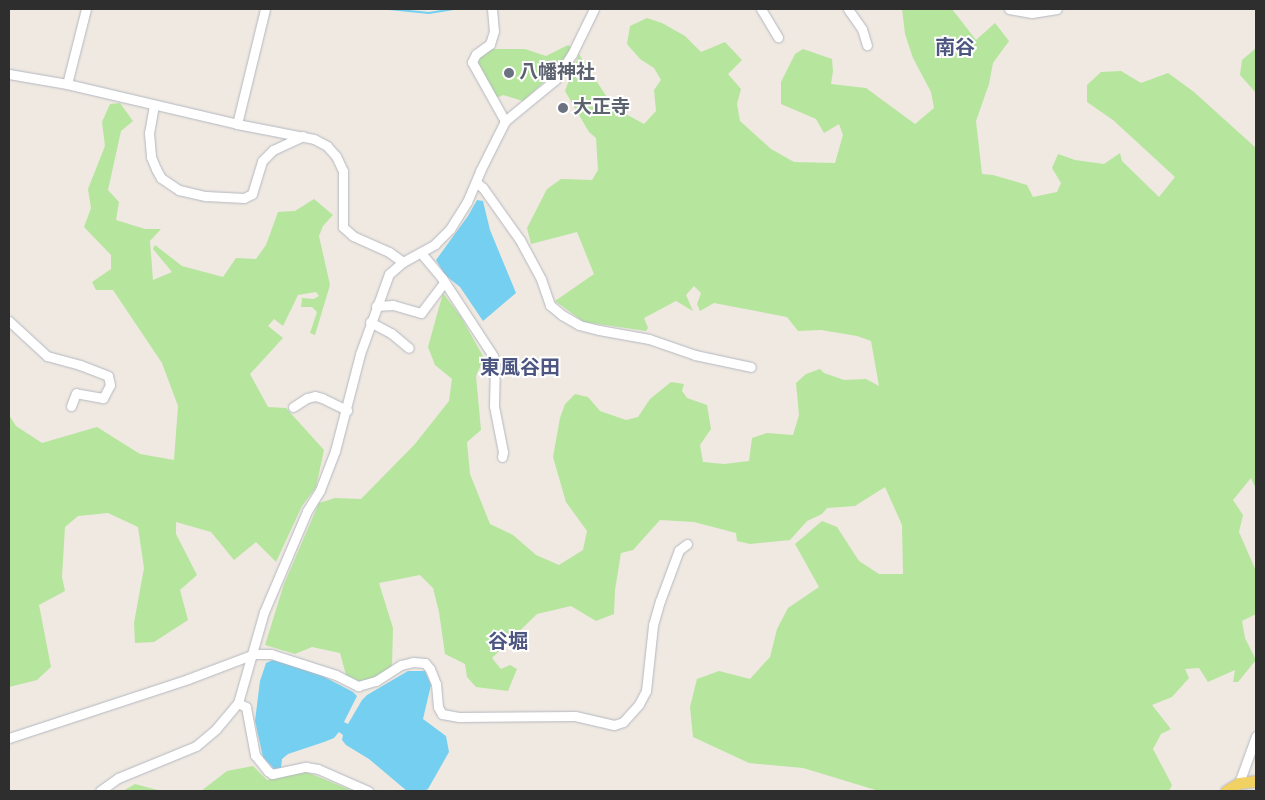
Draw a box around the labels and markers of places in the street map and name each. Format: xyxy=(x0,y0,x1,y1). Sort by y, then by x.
place label: 八幡神社 xyxy=(519,62,595,84)
marker: 八幡神社 xyxy=(503,67,515,79)
place label: 大正寺 xyxy=(573,97,630,119)
marker: 大正寺 xyxy=(557,102,569,114)

